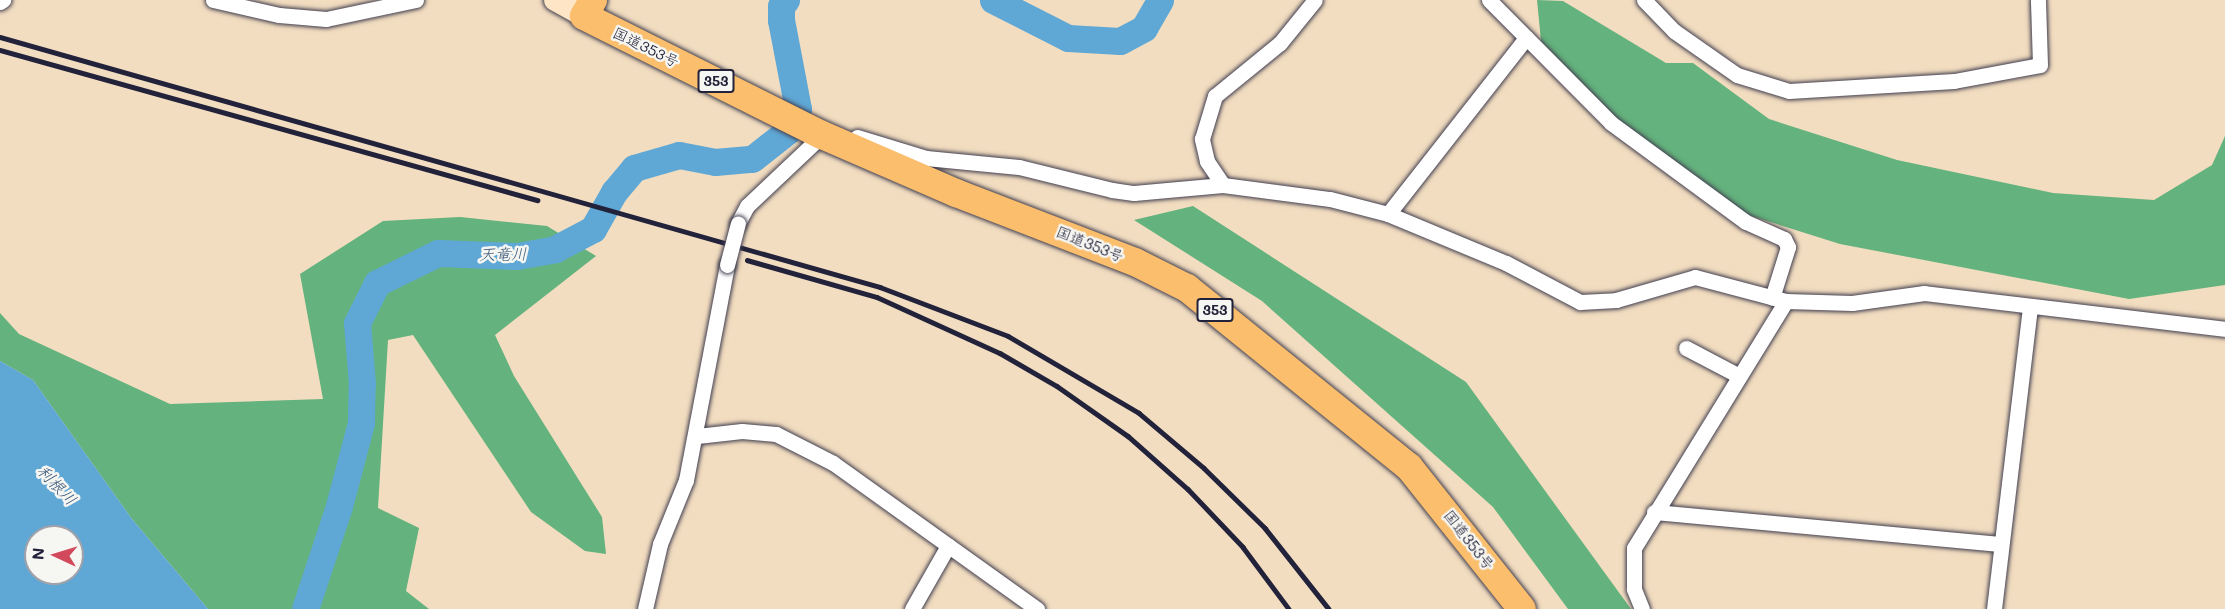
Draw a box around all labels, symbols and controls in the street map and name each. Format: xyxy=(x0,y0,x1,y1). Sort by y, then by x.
street label: 国道353号 xyxy=(610,23,682,71)
road number: 353 xyxy=(696,70,736,92)
street label: 国道353号 xyxy=(1054,222,1126,266)
water label: 天竜川 xyxy=(479,244,527,264)
road number: 353 xyxy=(1196,299,1234,321)
water label: 利根川 xyxy=(33,461,81,509)
street label: 国道353号 xyxy=(1440,506,1498,574)
north arrow xyxy=(24,525,84,585)
text: N xyxy=(27,547,48,561)

